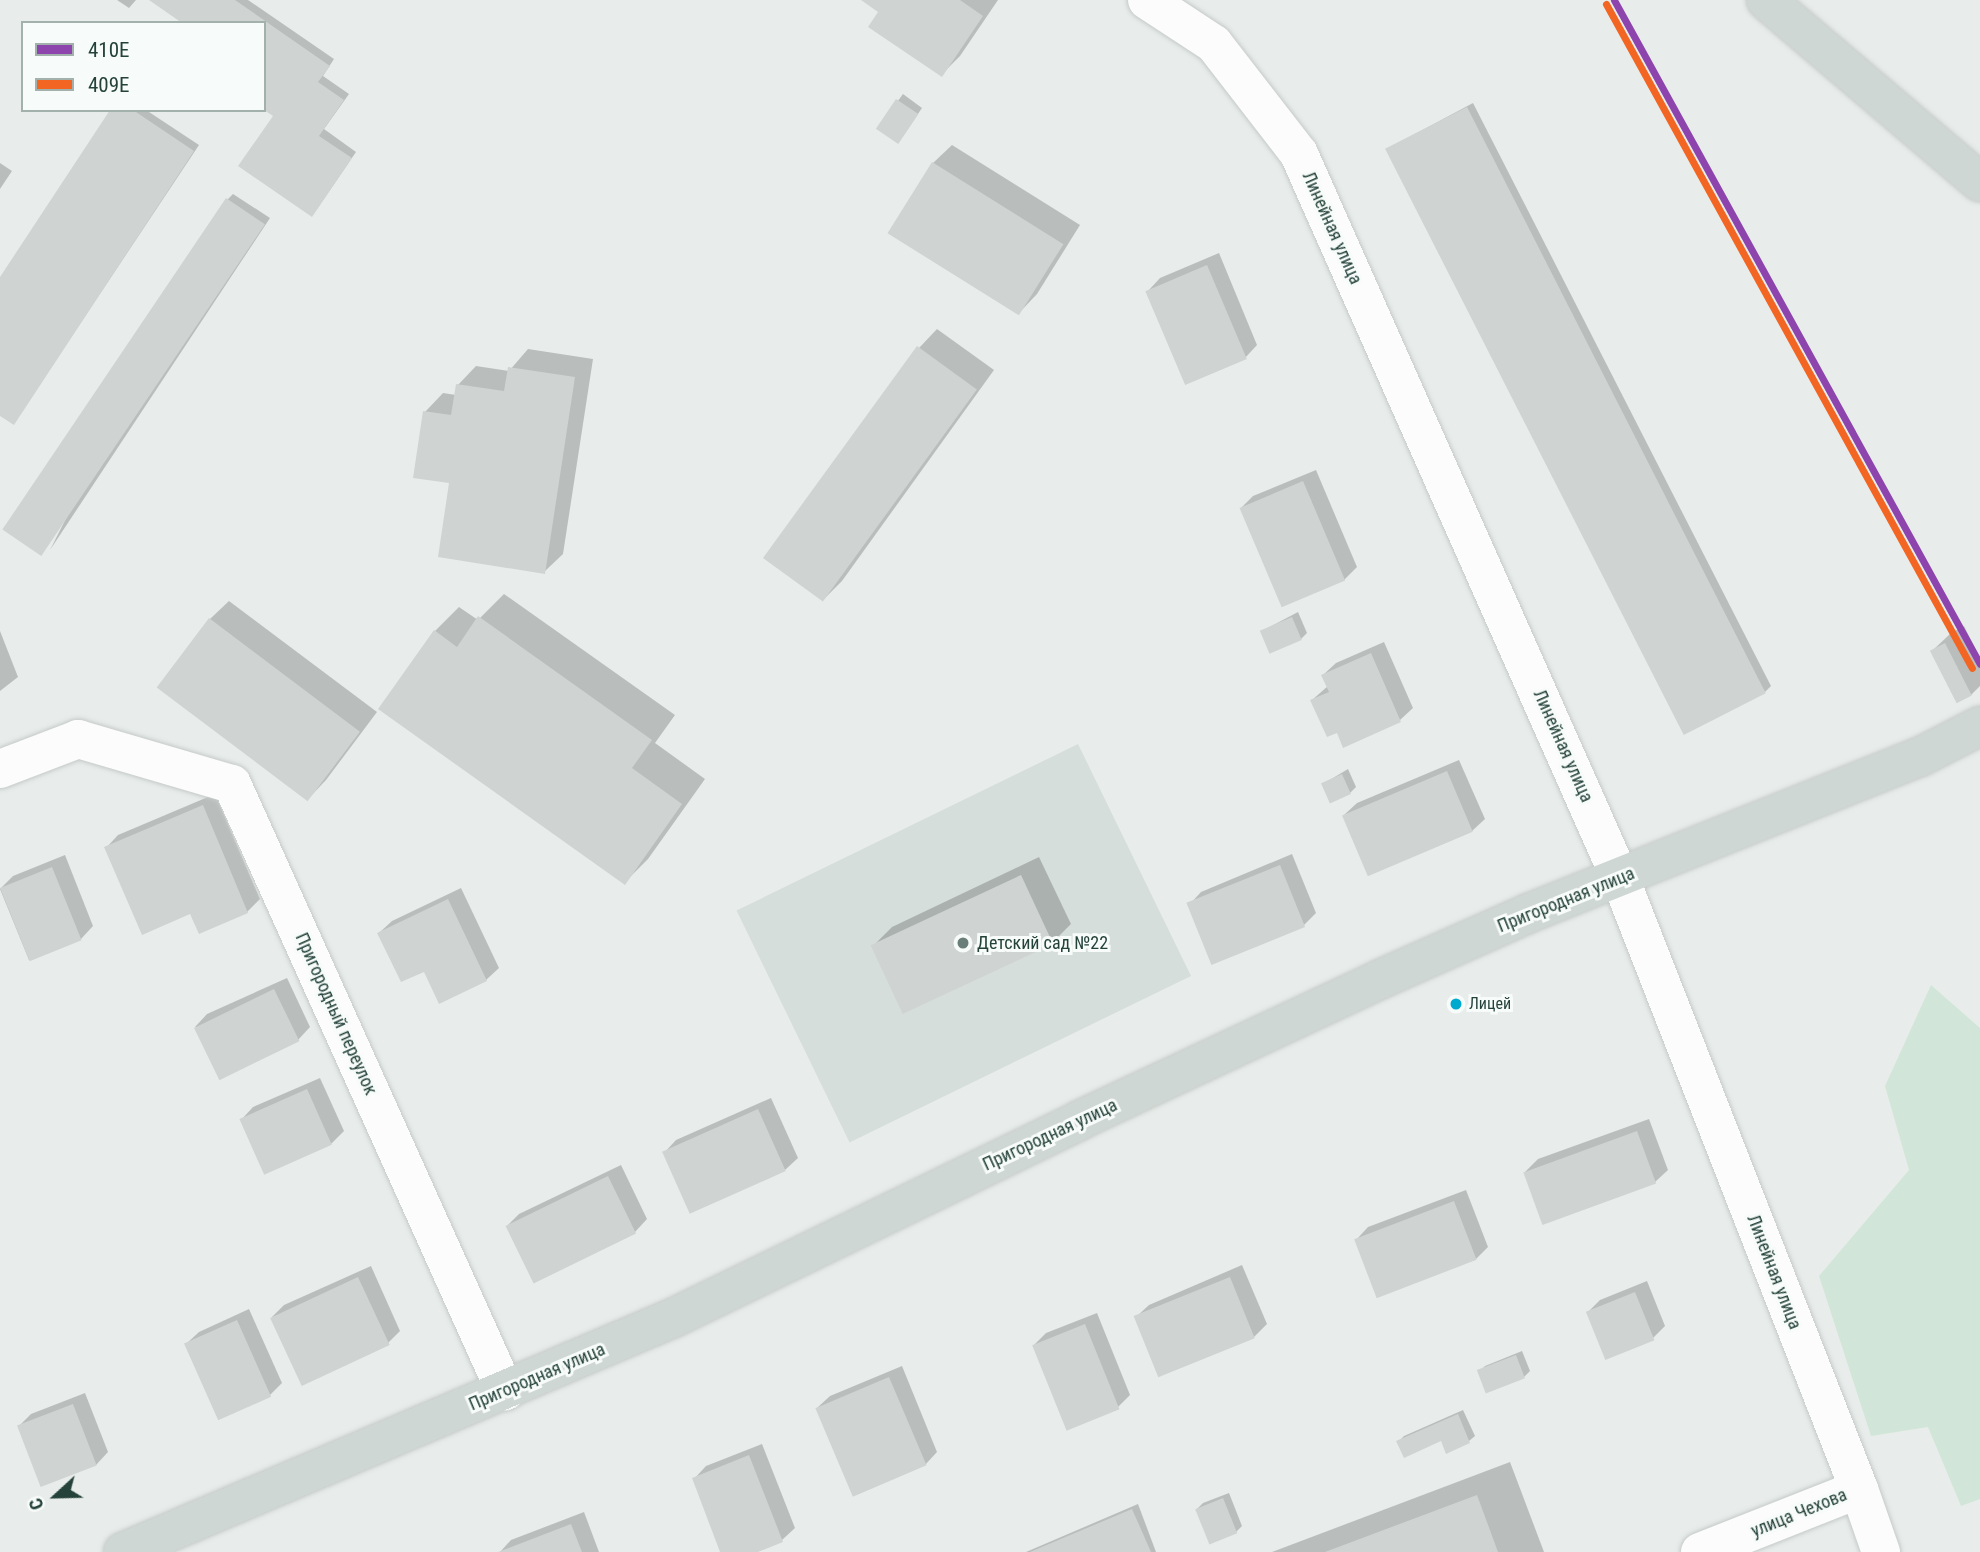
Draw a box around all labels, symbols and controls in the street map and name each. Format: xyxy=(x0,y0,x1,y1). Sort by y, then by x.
legend xyxy=(21,21,266,112)
text: 410E xyxy=(88,38,130,62)
text: 409E xyxy=(88,73,130,97)
street label: Линейная улица xyxy=(1297,168,1367,288)
street label: Линейная улица xyxy=(1528,686,1598,806)
street label: Пригородная улица xyxy=(1494,863,1638,937)
street label: Пригородный переулок xyxy=(291,930,381,1098)
place label: Детский сад №22 xyxy=(977,932,1108,954)
marker: Детский сад №22 xyxy=(955,935,971,951)
place label: Лицей xyxy=(1469,994,1511,1014)
marker: Лицей xyxy=(1449,997,1463,1011)
street label: Пригородная улица xyxy=(979,1094,1121,1176)
street label: Линейная улица xyxy=(1742,1212,1806,1332)
street label: Пригородная улица xyxy=(466,1339,608,1415)
north arrow xyxy=(21,1461,91,1531)
street label: улица Чехова xyxy=(1748,1484,1850,1542)
text: С xyxy=(23,1495,49,1513)

